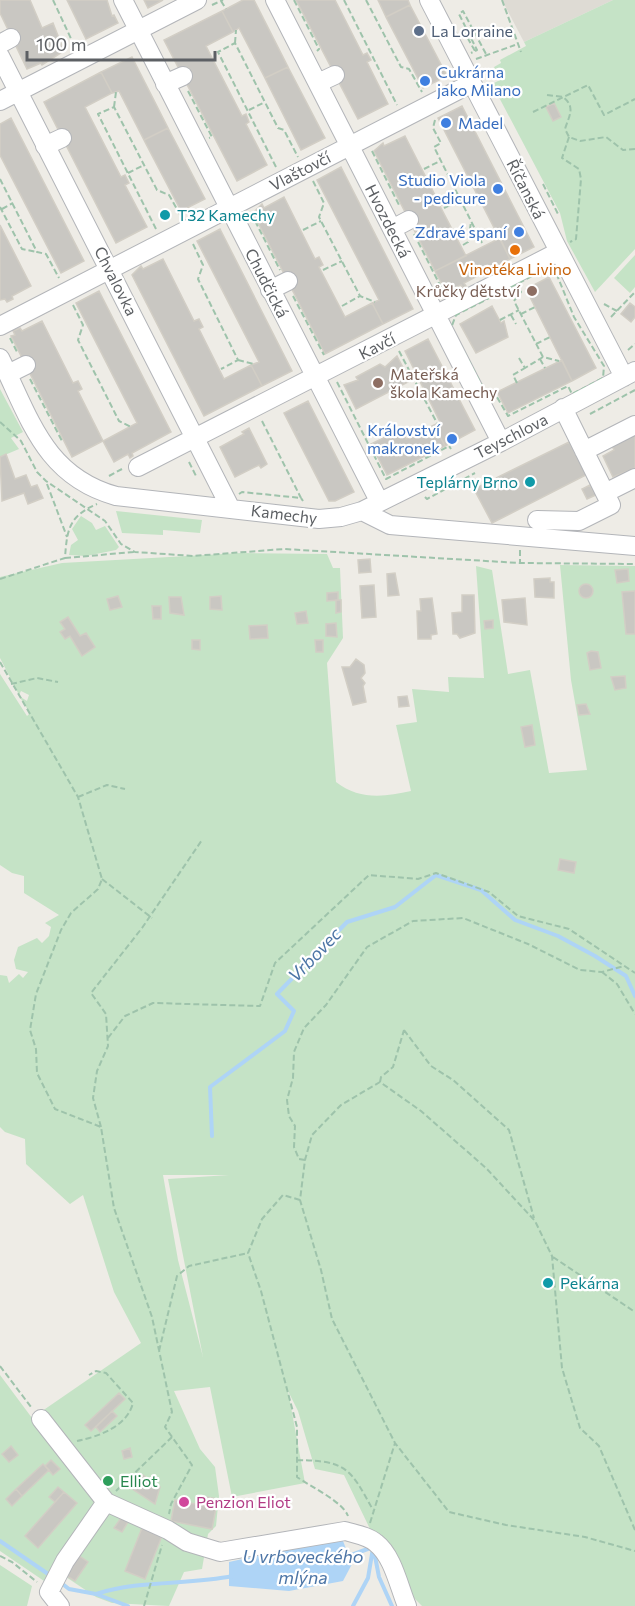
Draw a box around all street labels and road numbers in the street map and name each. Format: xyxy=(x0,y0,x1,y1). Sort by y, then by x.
street label: Vlaštovčí xyxy=(266,147,334,194)
street label: Říčanská xyxy=(503,156,550,222)
street label: Hvozdecká xyxy=(362,181,415,261)
street label: Chvalovka xyxy=(91,243,142,318)
street label: Chudčická xyxy=(242,245,293,321)
street label: Kavčí xyxy=(355,328,399,363)
street label: Teyschlova xyxy=(471,409,551,462)
street label: Kamechy xyxy=(250,500,318,527)

